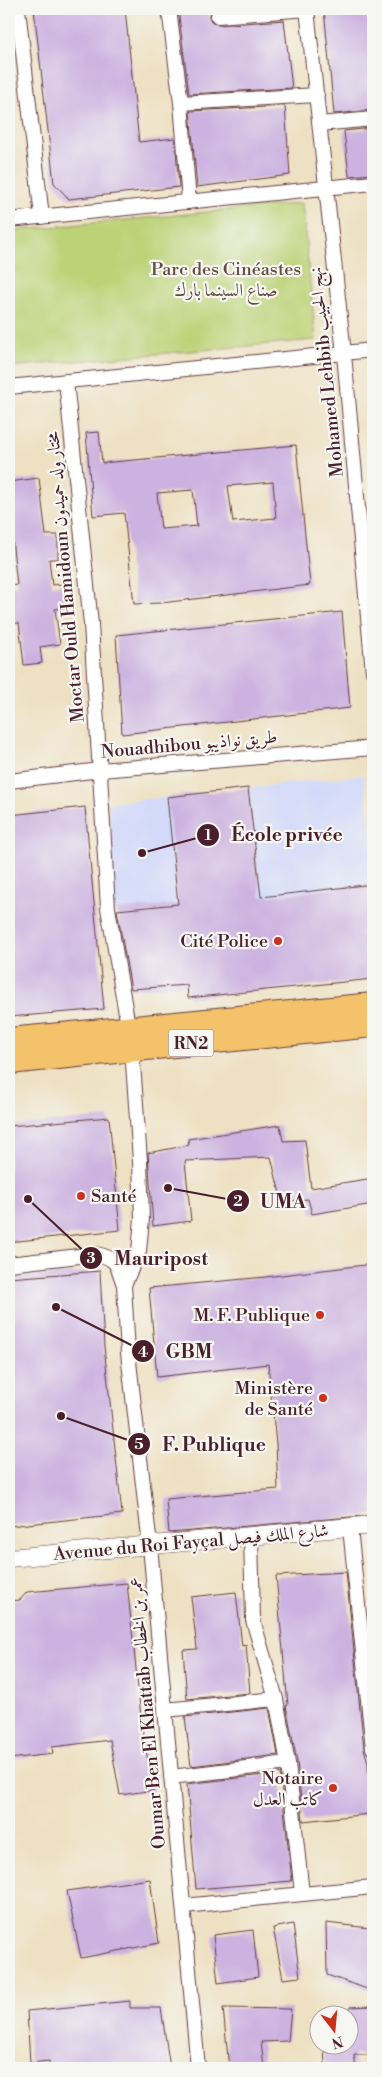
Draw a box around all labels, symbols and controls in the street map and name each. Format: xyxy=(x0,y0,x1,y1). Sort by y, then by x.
park label: Parc des Cinéastes صناع السينما بارك xyxy=(151,258,301,305)
street label: Mohamed Lehbib نهج الحبيب xyxy=(304,265,353,478)
street label: Moctar Ould Hamidoun مختار ولد حميدون xyxy=(41,430,90,724)
street label: Nouadhibou طريق نواذيبو xyxy=(100,725,278,764)
callout: École privée xyxy=(196,818,352,852)
text: École privée xyxy=(231,822,343,847)
text: 1 xyxy=(204,826,212,845)
place label: Cité Police xyxy=(180,930,268,953)
marker: Cité Police xyxy=(272,935,284,947)
road number: RN2 xyxy=(168,1030,214,1056)
callout: UMA xyxy=(225,1184,316,1218)
place label: Santé xyxy=(91,1185,137,1208)
marker: Santé xyxy=(75,1190,87,1202)
text: UMA xyxy=(260,1190,306,1214)
text: 2 xyxy=(233,1192,243,1211)
callout: Mauripost xyxy=(79,1241,218,1275)
text: Mauripost xyxy=(114,1247,208,1271)
text: 3 xyxy=(86,1249,96,1268)
place label: M. F. Publique xyxy=(193,1304,310,1327)
marker: M. F. Publique xyxy=(314,1309,326,1321)
callout: GBM xyxy=(131,1334,223,1368)
text: GBM xyxy=(166,1340,213,1364)
text: 4 xyxy=(138,1343,148,1362)
place label: Ministère de Santé xyxy=(234,1377,313,1421)
marker: Ministère de Santé xyxy=(317,1392,329,1404)
callout: F. Publique xyxy=(127,1427,276,1461)
text: F. Publique xyxy=(162,1433,266,1457)
text: 5 xyxy=(134,1435,144,1454)
street label: Avenue du Roi Fayçal شارع الملك فيصل xyxy=(52,1519,330,1569)
street label: Oumar Ben El Khattab عمر بن الخطاب xyxy=(124,1576,171,1850)
place label: Notaire كاتب العدل xyxy=(253,1767,323,1811)
marker: Notaire كاتب العدل xyxy=(327,1782,339,1794)
north arrow xyxy=(310,2004,360,2054)
text: N xyxy=(330,2031,345,2052)

